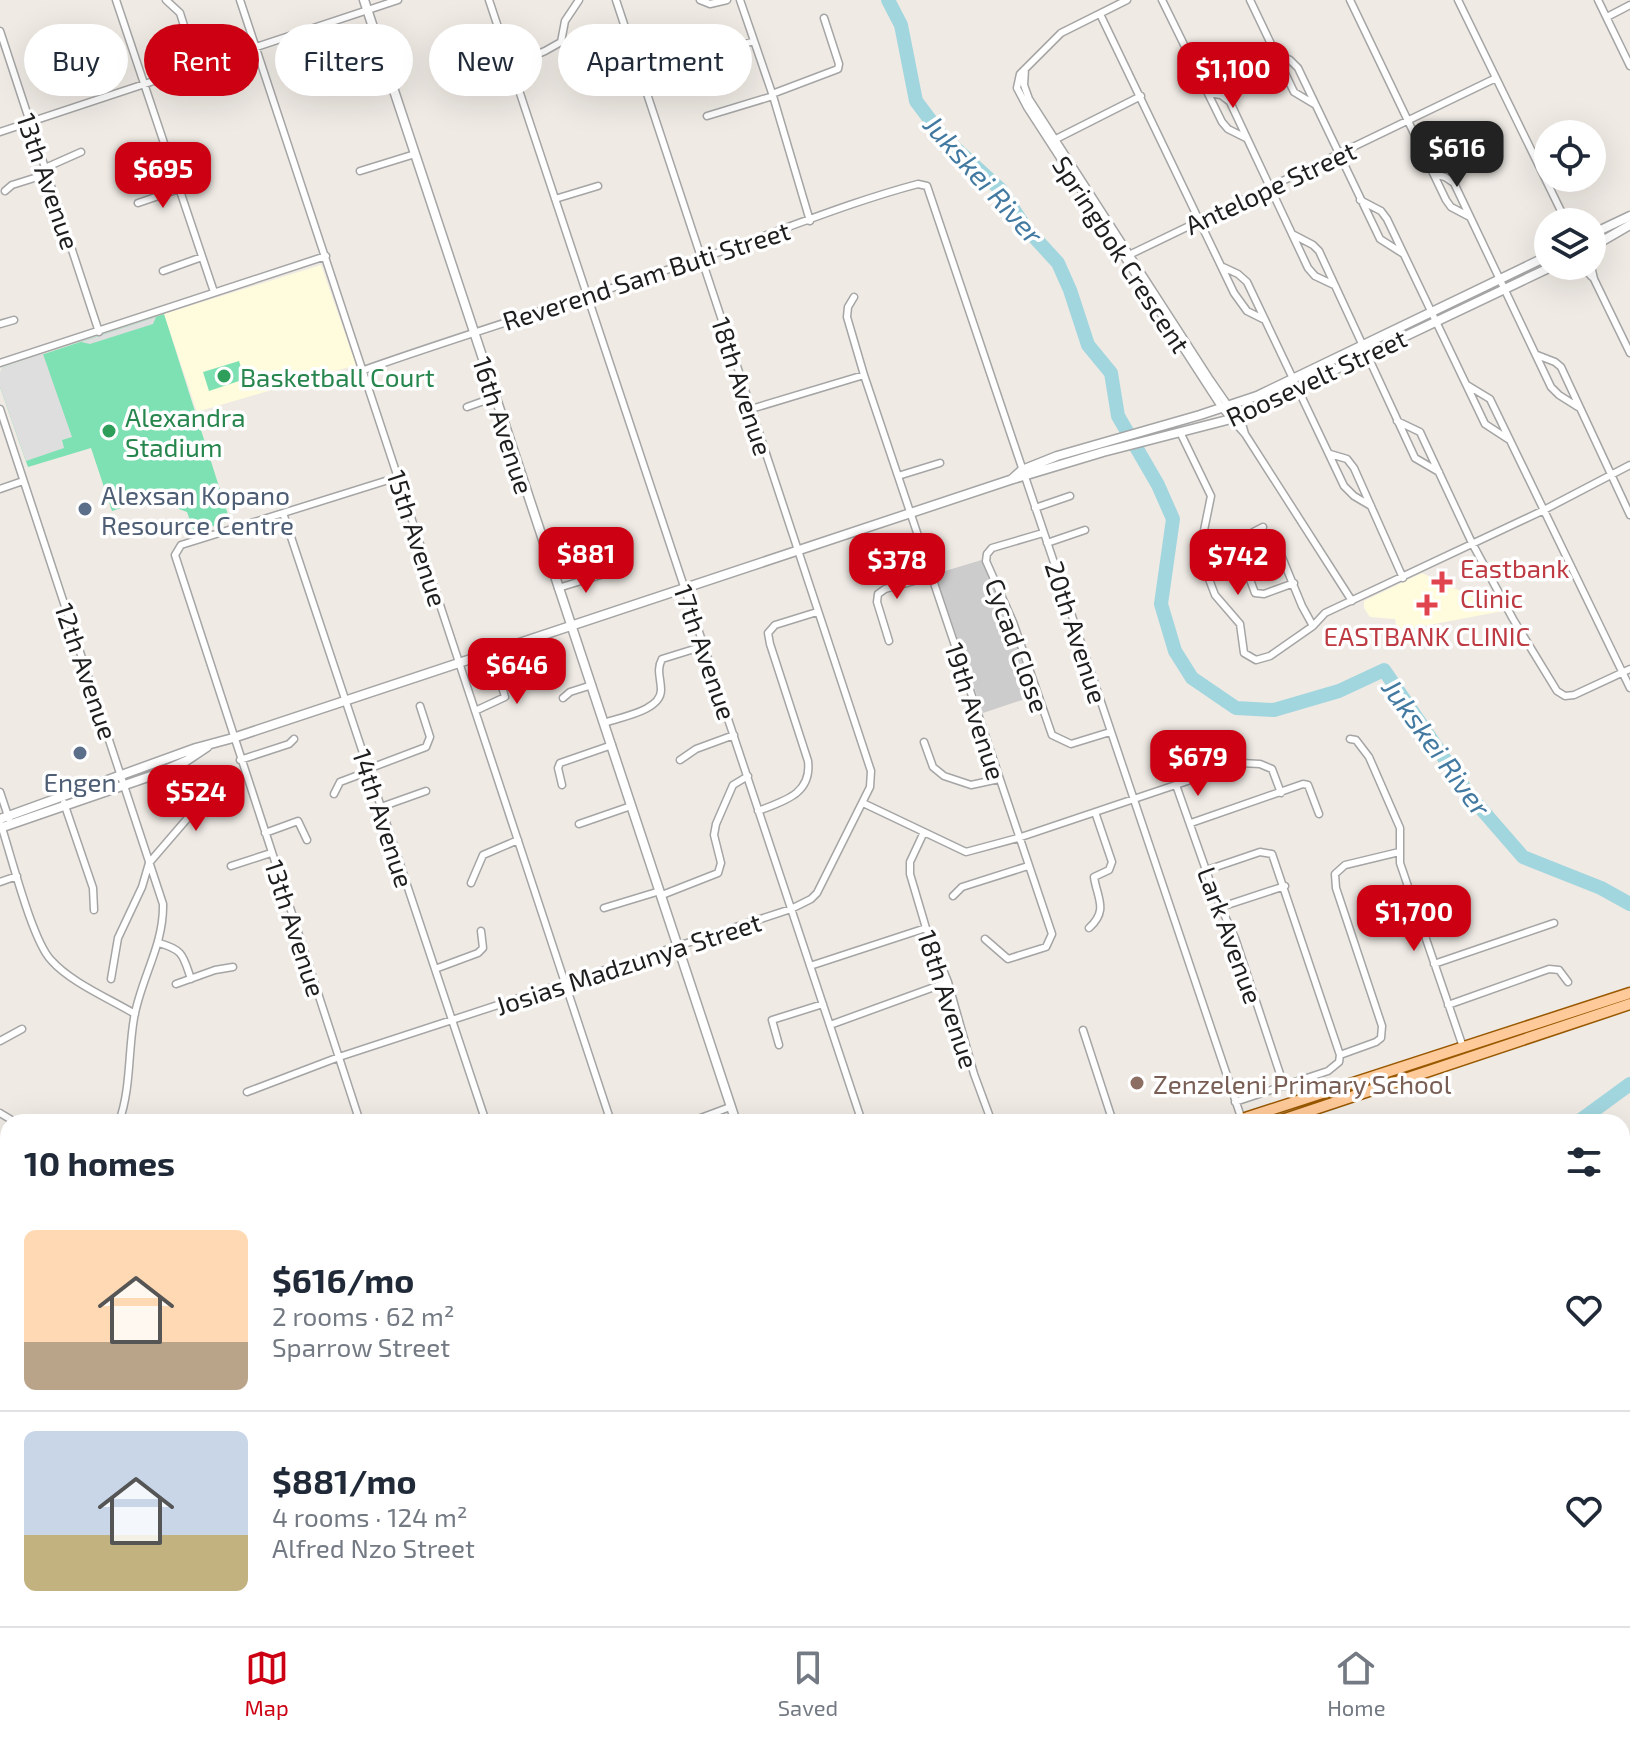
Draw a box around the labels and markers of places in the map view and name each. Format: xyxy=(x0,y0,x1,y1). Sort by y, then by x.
pin: $1,100 xyxy=(1168,42,1298,110)
pin: $616 xyxy=(1410,121,1504,189)
pin: $695 xyxy=(116,142,210,210)
place label: Basketball Court xyxy=(240,361,435,392)
marker: Basketball Court xyxy=(215,367,233,385)
place label: Alexandra Stadium xyxy=(125,401,246,462)
marker: Alexandra Stadium xyxy=(100,422,118,440)
place label: Alexsan Kopano Resource Centre xyxy=(101,479,294,540)
marker: Alexsan Kopano Resource Centre xyxy=(76,500,94,518)
pin: $881 xyxy=(539,527,633,595)
pin: $742 xyxy=(1191,529,1285,597)
pin: $378 xyxy=(850,533,944,601)
place label: Eastbank Clinic xyxy=(1460,552,1569,613)
marker: Eastbank Clinic xyxy=(1431,571,1453,593)
marker: EASTBANK CLINIC xyxy=(1416,594,1438,616)
place label: EASTBANK CLINIC xyxy=(1324,620,1530,651)
pin: $646 xyxy=(470,638,564,706)
pin: $679 xyxy=(1151,730,1245,798)
marker: Engen xyxy=(71,744,89,762)
pin: $524 xyxy=(149,765,243,833)
place label: Engen xyxy=(43,766,117,797)
pin: $1,700 xyxy=(1349,885,1479,953)
place label: Zenzeleni Primary School xyxy=(1153,1068,1452,1099)
marker: Zenzeleni Primary School xyxy=(1128,1074,1146,1092)

